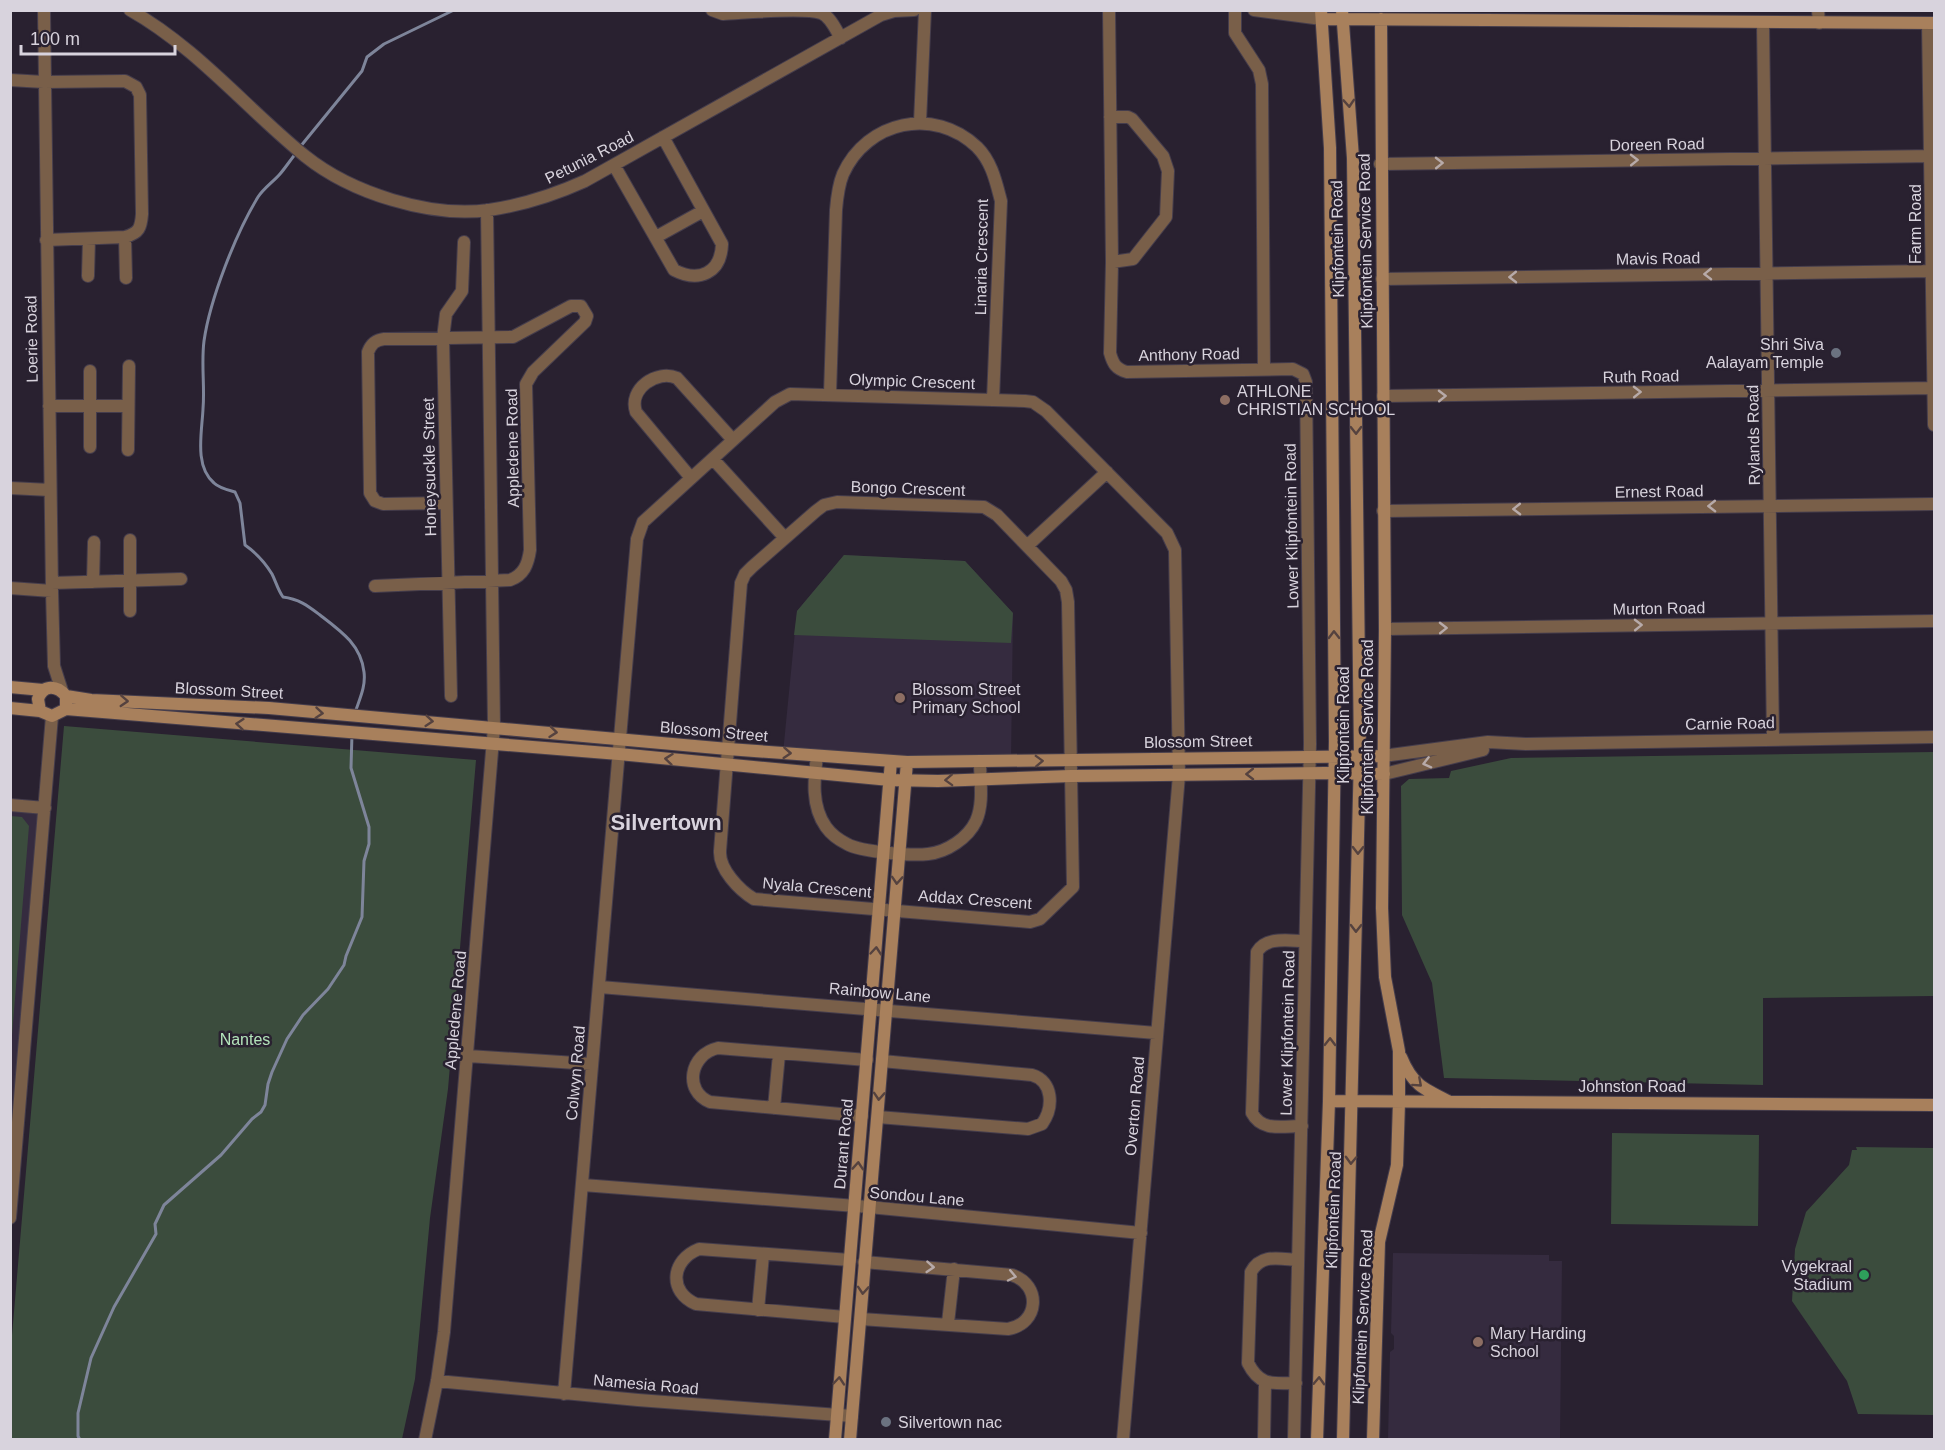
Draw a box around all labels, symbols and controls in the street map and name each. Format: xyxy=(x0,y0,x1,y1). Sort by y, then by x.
scale bar xyxy=(21,18,176,56)
text: 100 m xyxy=(30,29,80,49)
one-way arrow xyxy=(1342,99,1355,108)
street label: Petunia Road xyxy=(542,128,636,187)
street label: Doreen Road xyxy=(1609,135,1705,154)
street label: Klipfontein Service Road xyxy=(1355,153,1376,329)
one-way arrow xyxy=(1629,154,1638,167)
one-way arrow xyxy=(1434,157,1443,169)
street label: Klipfontein Road xyxy=(1328,180,1347,298)
street label: Farm Road xyxy=(1907,184,1924,264)
street label: Linaria Crescent xyxy=(972,198,991,315)
street label: Mavis Road xyxy=(1616,249,1700,268)
one-way arrow xyxy=(1704,268,1713,280)
one-way arrow xyxy=(1509,271,1518,283)
street label: Loerie Road xyxy=(22,295,41,383)
place label: Shri Siva Aalayam Temple xyxy=(1706,336,1824,371)
street label: Anthony Road xyxy=(1138,345,1240,364)
marker: Shri Siva Aalayam Temple xyxy=(1829,346,1843,360)
street label: Ruth Road xyxy=(1603,367,1679,386)
street label: Olympic Crescent xyxy=(849,371,976,392)
place label: ATHLONE CHRISTIAN SCHOOL xyxy=(1237,383,1395,418)
street label: Rylands Road xyxy=(1744,385,1763,485)
one-way arrow xyxy=(1632,386,1641,398)
street label: Appledene Road xyxy=(503,388,522,508)
one-way arrow xyxy=(1437,389,1446,402)
marker: ATHLONE CHRISTIAN SCHOOL xyxy=(1218,393,1232,407)
street label: Honeysuckle Street xyxy=(420,397,439,536)
one-way arrow xyxy=(1350,426,1362,435)
street label: Lower Klipfontein Road xyxy=(1282,443,1301,609)
street label: Bongo Crescent xyxy=(850,478,966,499)
street label: Ernest Road xyxy=(1614,482,1704,501)
one-way arrow xyxy=(1707,500,1716,513)
one-way arrow xyxy=(1512,503,1521,515)
street label: Murton Road xyxy=(1613,599,1705,618)
one-way arrow xyxy=(1634,619,1643,631)
one-way arrow xyxy=(1439,622,1448,634)
one-way arrow xyxy=(1328,630,1340,639)
street label: Klipfontein Service Road xyxy=(1359,639,1376,815)
street label: Klipfontein Road xyxy=(1335,666,1352,784)
street label: Blossom Street xyxy=(174,679,284,702)
place label: Blossom Street Primary School xyxy=(912,681,1021,716)
marker: Blossom Street Primary School xyxy=(893,691,907,705)
one-way arrow xyxy=(120,695,129,708)
one-way arrow xyxy=(314,706,323,719)
one-way arrow xyxy=(425,714,434,727)
street label: Carnie Road xyxy=(1685,714,1775,733)
one-way arrow xyxy=(235,718,244,731)
street label: Blossom Street xyxy=(659,718,769,745)
one-way arrow xyxy=(548,725,557,738)
street label: Blossom Street xyxy=(1144,732,1253,751)
one-way arrow xyxy=(782,747,791,760)
one-way arrow xyxy=(664,753,673,766)
one-way arrow xyxy=(1034,754,1043,767)
one-way arrow xyxy=(1422,756,1432,769)
one-way arrow xyxy=(1246,768,1255,780)
one-way arrow xyxy=(945,774,954,787)
district label: Silvertown xyxy=(610,810,722,835)
one-way arrow xyxy=(1352,845,1364,854)
street label: Nyala Crescent xyxy=(762,874,873,901)
one-way arrow xyxy=(890,876,903,885)
street label: Addax Crescent xyxy=(918,887,1033,912)
one-way arrow xyxy=(1350,923,1363,932)
one-way arrow xyxy=(869,946,882,955)
street label: Appledene Road xyxy=(442,950,469,1070)
street label: Lower Klipfontein Road xyxy=(1278,950,1297,1116)
street label: Rainbow Lane xyxy=(828,980,932,1005)
street label: Colwyn Road xyxy=(563,1025,588,1121)
park label: Nantes xyxy=(220,1031,270,1048)
one-way arrow xyxy=(1324,1038,1336,1047)
street label: Overton Road xyxy=(1122,1056,1147,1156)
one-way arrow xyxy=(1412,1076,1423,1087)
street label: Johnston Road xyxy=(1578,1078,1686,1095)
one-way arrow xyxy=(873,1091,886,1100)
street label: Durant Road xyxy=(831,1098,856,1190)
street label: Klipfontein Road xyxy=(1323,1151,1344,1269)
one-way arrow xyxy=(1345,1155,1357,1164)
one-way arrow xyxy=(851,1161,864,1171)
street label: Sondou Lane xyxy=(869,1184,965,1209)
street label: Klipfontein Service Road xyxy=(1349,1229,1376,1405)
place label: Vygekraal Stadium xyxy=(1781,1258,1852,1293)
one-way arrow xyxy=(925,1260,935,1273)
marker: Vygekraal Stadium xyxy=(1857,1268,1871,1282)
one-way arrow xyxy=(1006,1269,1016,1282)
one-way arrow xyxy=(856,1285,869,1294)
place label: Mary Harding School xyxy=(1490,1325,1586,1360)
marker: Mary Harding School xyxy=(1471,1335,1485,1349)
street label: Namesia Road xyxy=(593,1371,699,1398)
one-way arrow xyxy=(833,1377,846,1386)
one-way arrow xyxy=(1313,1377,1326,1386)
place label: Silvertown nac xyxy=(898,1414,1002,1431)
marker: Silvertown nac xyxy=(879,1415,893,1429)

